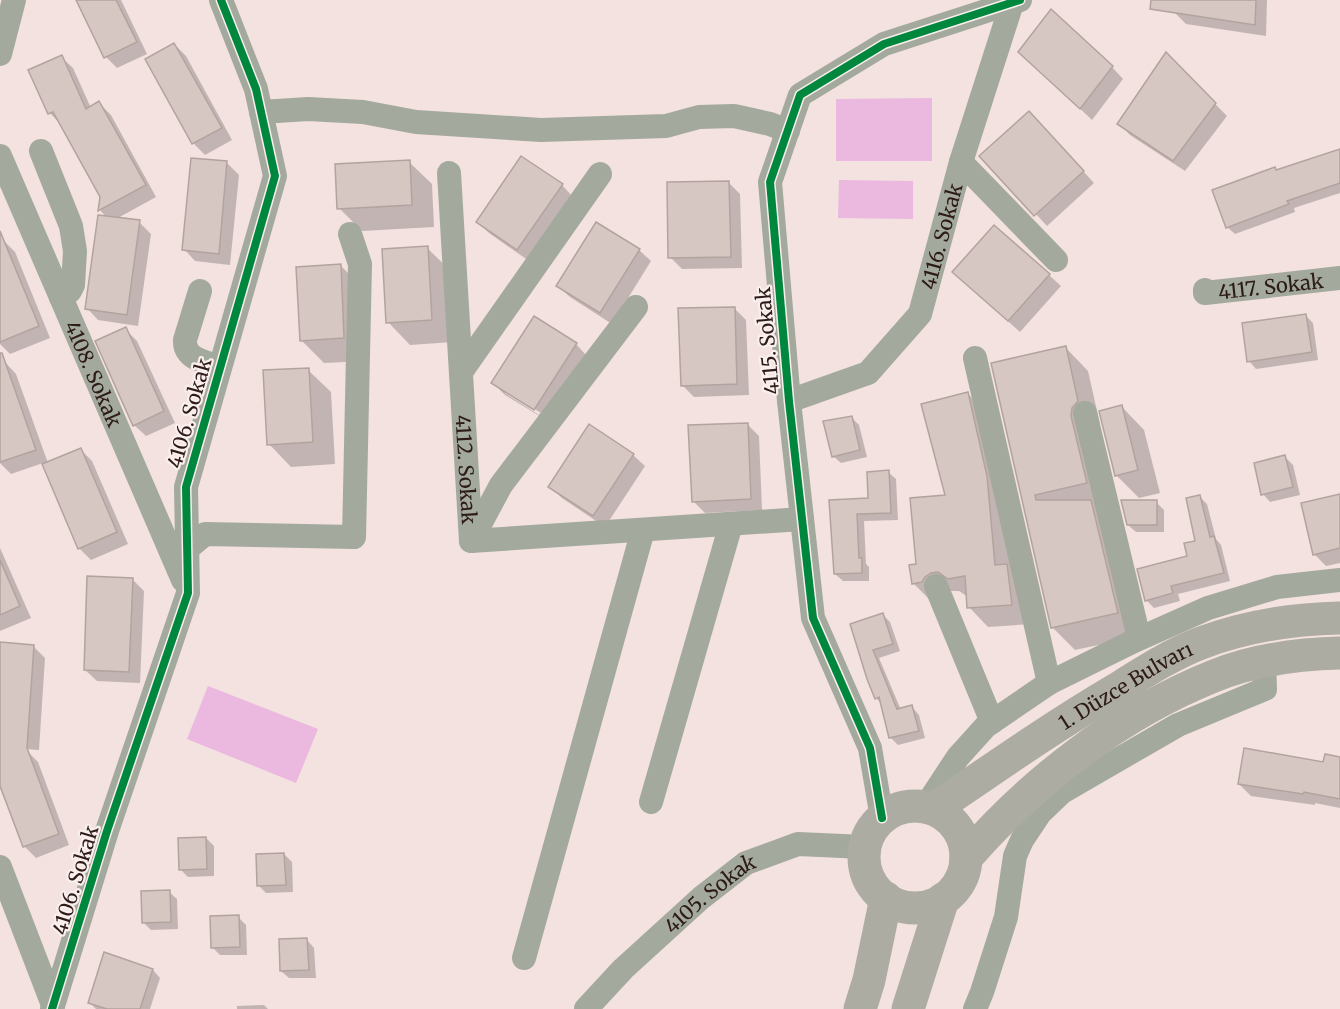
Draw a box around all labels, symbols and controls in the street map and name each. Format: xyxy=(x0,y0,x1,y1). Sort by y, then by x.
street label: 4116. Sokak xyxy=(915,180,967,292)
street label: 4117. Sokak xyxy=(1217,267,1325,304)
street label: 4115. Sokak xyxy=(750,286,784,396)
street label: 4108. Sokak xyxy=(60,317,128,431)
street label: 4106. Sokak xyxy=(161,355,217,471)
street label: 4112. Sokak xyxy=(451,414,482,525)
street label: 1. Düzce Bulvarı xyxy=(1053,636,1196,735)
street label: 4106. Sokak xyxy=(47,822,104,938)
street label: 4105. Sokak xyxy=(659,848,759,938)

